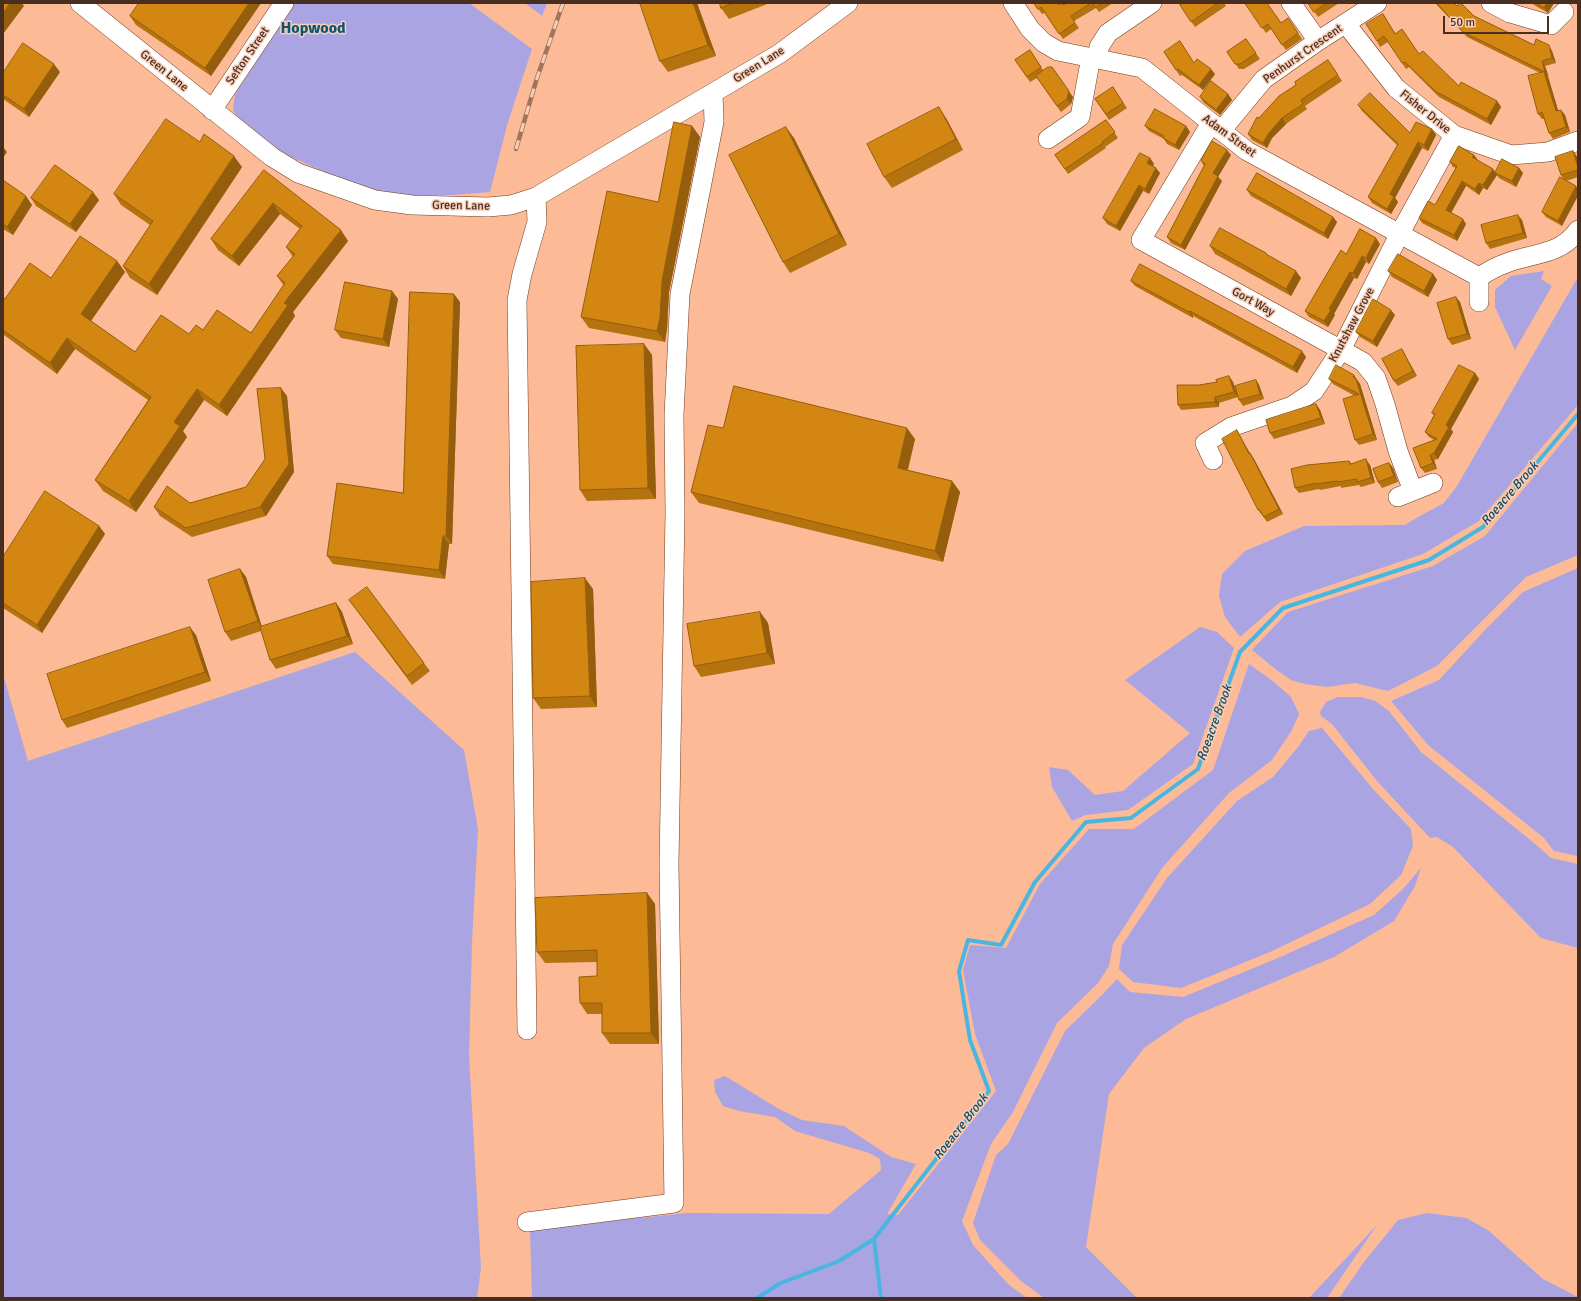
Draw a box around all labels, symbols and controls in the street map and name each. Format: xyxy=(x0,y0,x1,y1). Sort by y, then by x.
scale bar xyxy=(1445,8,1551,34)
text: 50 m xyxy=(1450,15,1475,30)
district label: Hopwood xyxy=(280,19,346,39)
street label: Penhurst Crescent xyxy=(1261,21,1345,87)
street label: Sefton Street xyxy=(223,24,273,88)
street label: Green Lane xyxy=(731,44,787,86)
street label: Green Lane xyxy=(137,47,191,95)
street label: Fisher Drive xyxy=(1397,87,1453,137)
street label: Adam Street xyxy=(1199,112,1259,160)
street label: Green Lane xyxy=(432,198,490,214)
street label: Gort Way xyxy=(1229,284,1277,320)
street label: Knutshaw Grove xyxy=(1326,285,1378,365)
water label: Roeacre Brook xyxy=(1478,459,1542,529)
water label: Roeacre Brook xyxy=(1194,683,1236,763)
water label: Roeacre Brook xyxy=(930,1091,992,1163)

